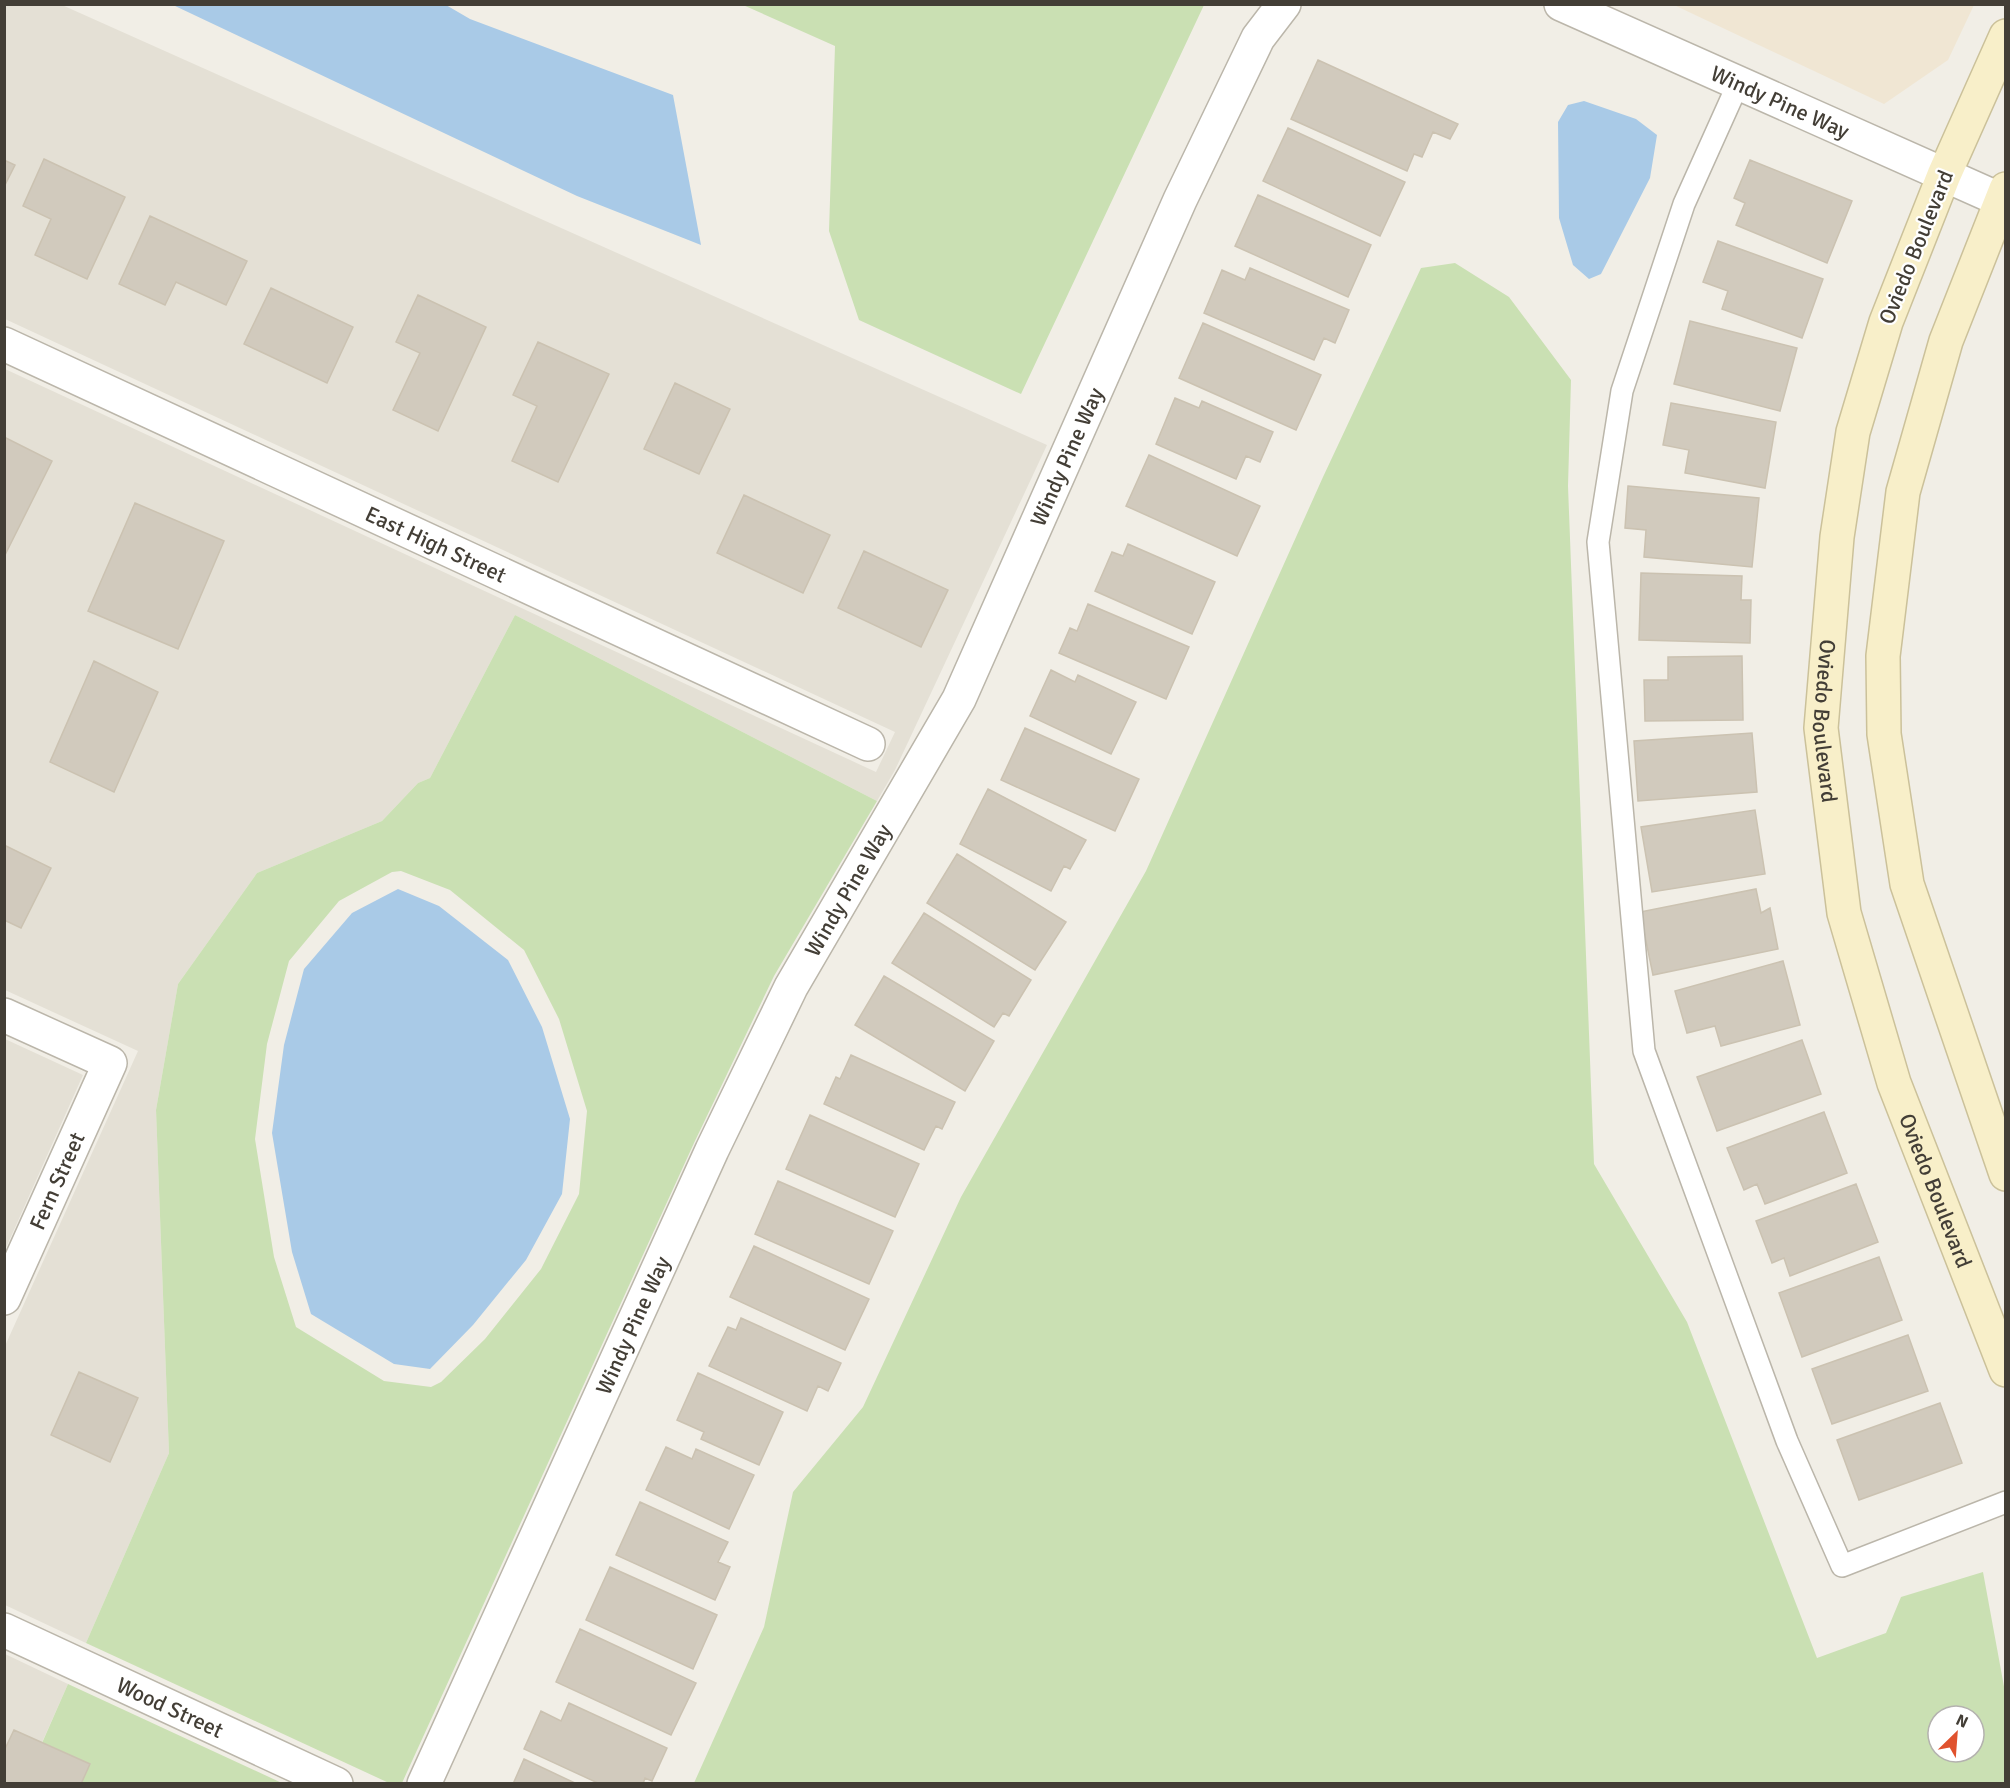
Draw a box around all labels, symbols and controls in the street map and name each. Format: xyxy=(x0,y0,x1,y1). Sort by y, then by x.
street label: Windy Pine Way xyxy=(1707,59,1854,145)
street label: Oviedo Boulevard xyxy=(1873,166,1959,328)
street label: Windy Pine Way xyxy=(1024,382,1109,530)
street label: East High Street xyxy=(361,500,511,588)
street label: Oviedo Boulevard xyxy=(1807,638,1844,804)
street label: Windy Pine Way xyxy=(799,818,897,961)
street label: Oviedo Boulevard xyxy=(1894,1109,1978,1272)
street label: Fern Street xyxy=(23,1128,91,1234)
street label: Windy Pine Way xyxy=(589,1251,676,1399)
street label: Wood Street xyxy=(112,1671,228,1743)
north arrow xyxy=(1926,1704,1986,1764)
text: N xyxy=(1953,1710,1971,1733)

